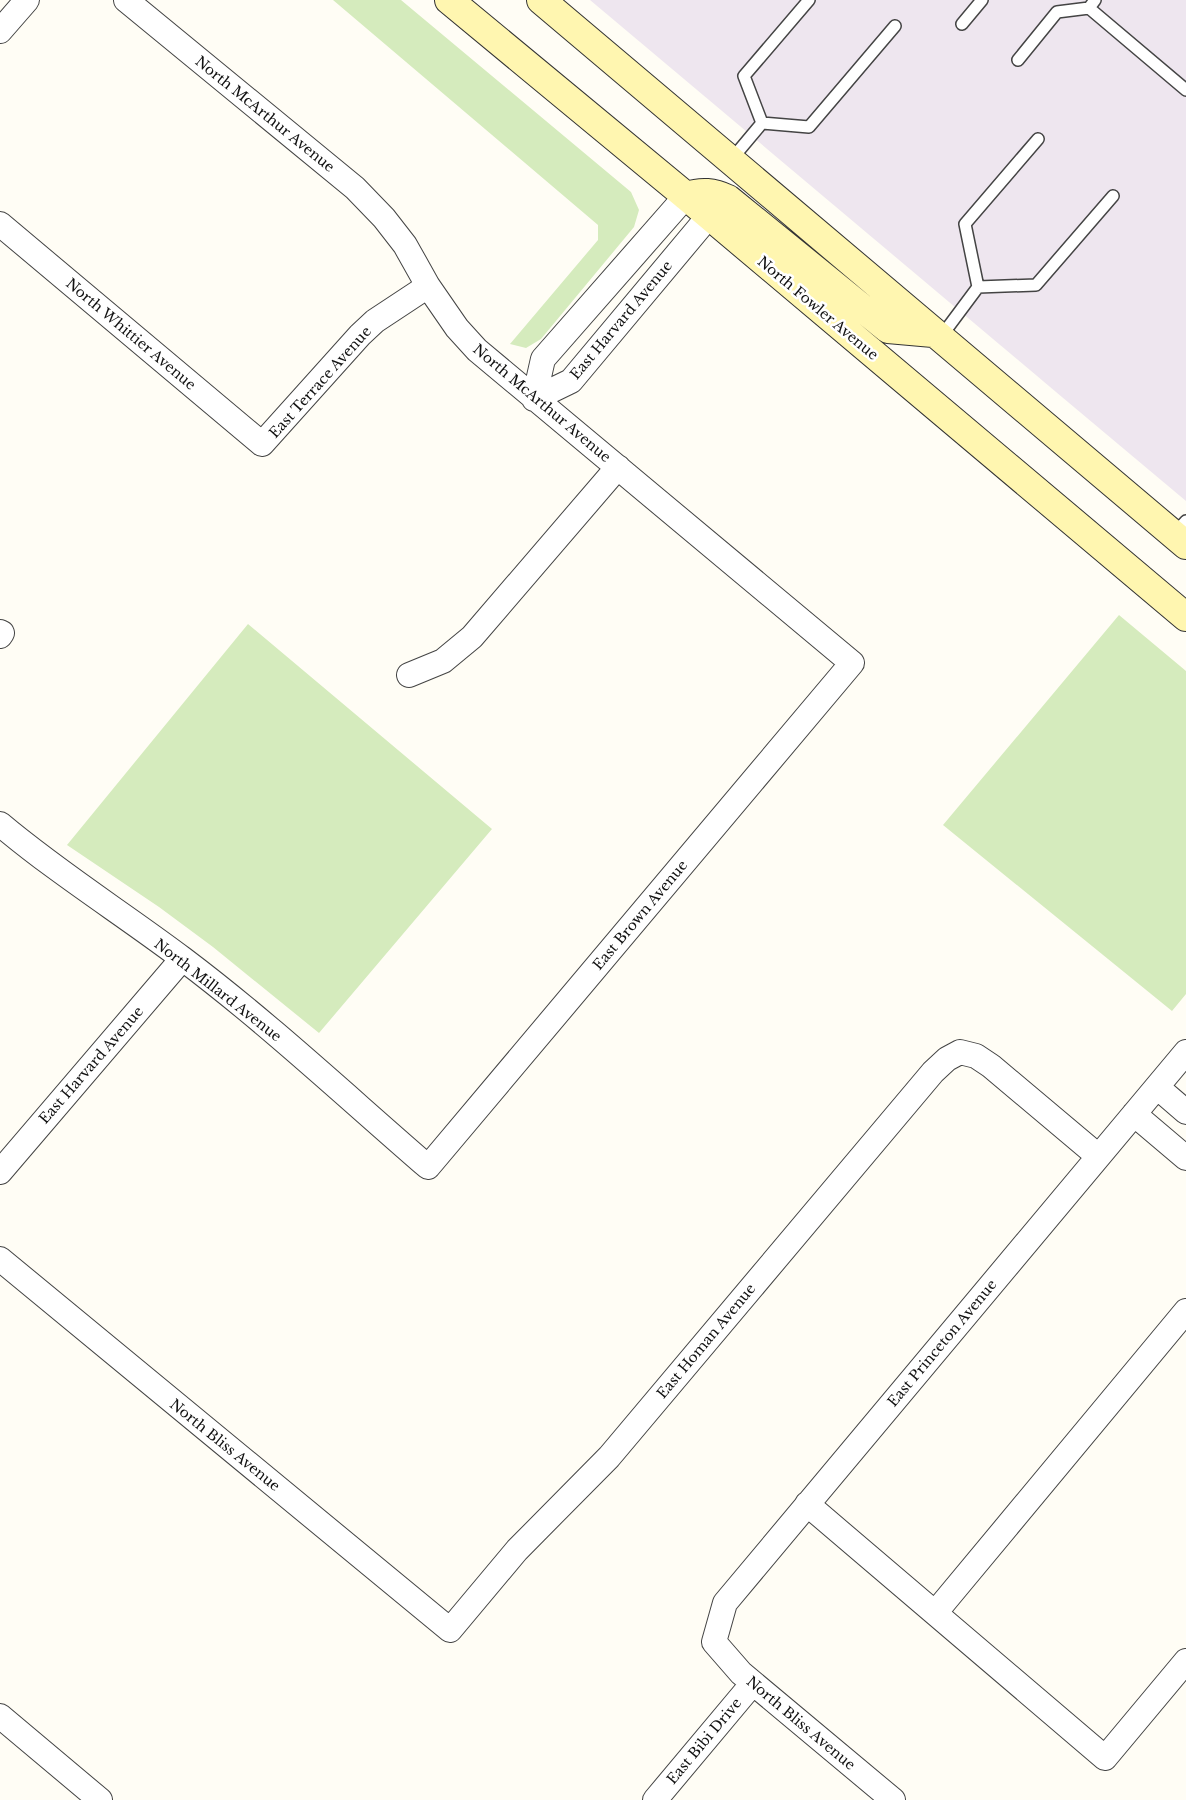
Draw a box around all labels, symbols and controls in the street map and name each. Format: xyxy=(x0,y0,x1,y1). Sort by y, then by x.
street label: North McArthur Avenue xyxy=(192,52,338,176)
street label: North Fowler Avenue xyxy=(754,252,882,364)
street label: East Harvard Avenue xyxy=(566,257,676,383)
street label: North Whittier Avenue xyxy=(62,274,200,394)
street label: East Terrace Avenue xyxy=(265,322,375,442)
street label: North McArthur Avenue xyxy=(469,340,615,466)
street label: East Brown Avenue xyxy=(589,856,691,974)
street label: North Millard Avenue xyxy=(151,935,285,1045)
street label: East Harvard Avenue xyxy=(35,1003,147,1127)
street label: East Princeton Avenue xyxy=(883,1276,1001,1410)
street label: East Homan Avenue xyxy=(653,1280,759,1402)
street label: North Bliss Avenue xyxy=(166,1395,284,1495)
street label: North Bliss Avenue xyxy=(743,1672,859,1774)
street label: East Bibi Drive xyxy=(663,1694,745,1788)

